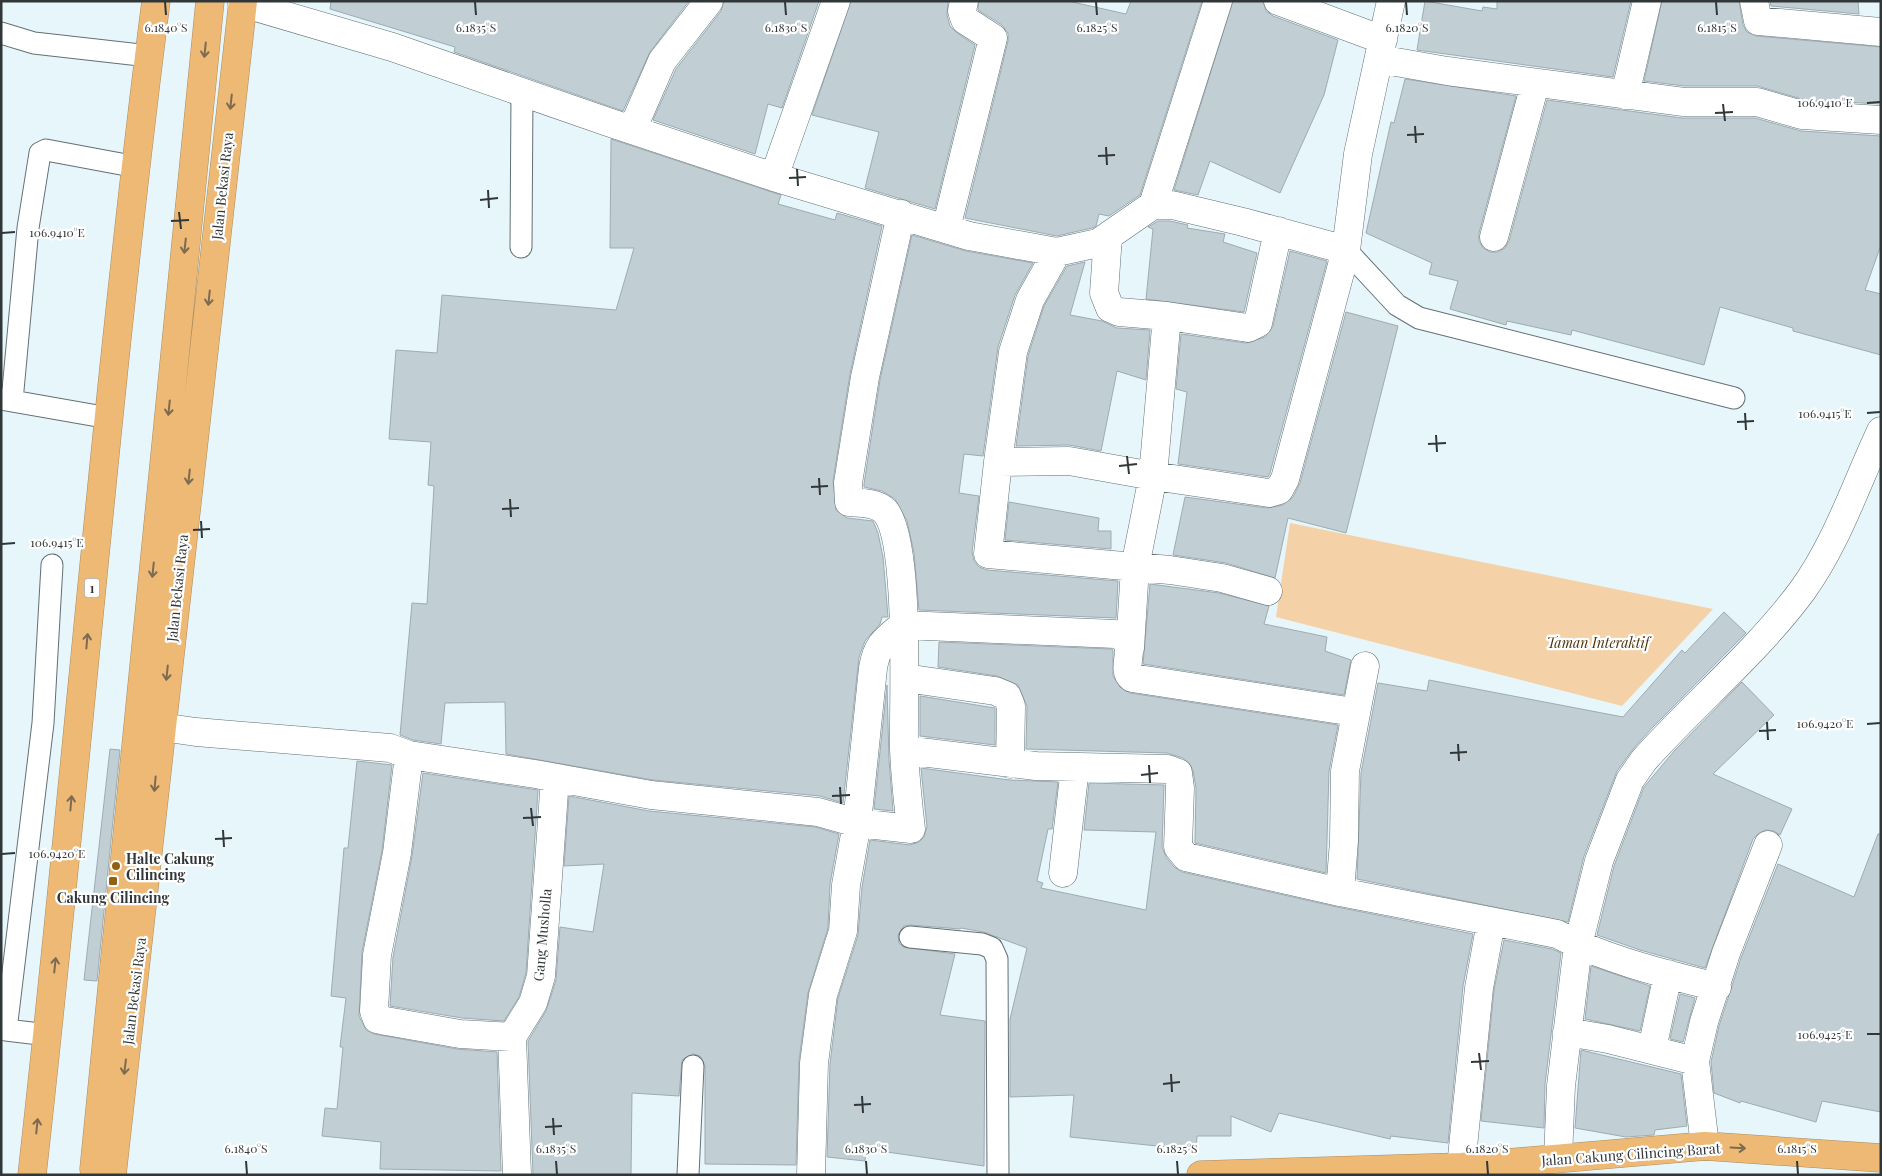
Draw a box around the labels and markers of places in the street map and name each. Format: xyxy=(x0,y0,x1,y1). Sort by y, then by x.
place label: Halte Cakung Cilincing xyxy=(126,849,214,884)
marker: Halte Cakung Cilincing xyxy=(110,860,122,872)
marker: Cakung Cilincing xyxy=(107,875,119,887)
place label: Cakung Cilincing xyxy=(57,888,170,907)

